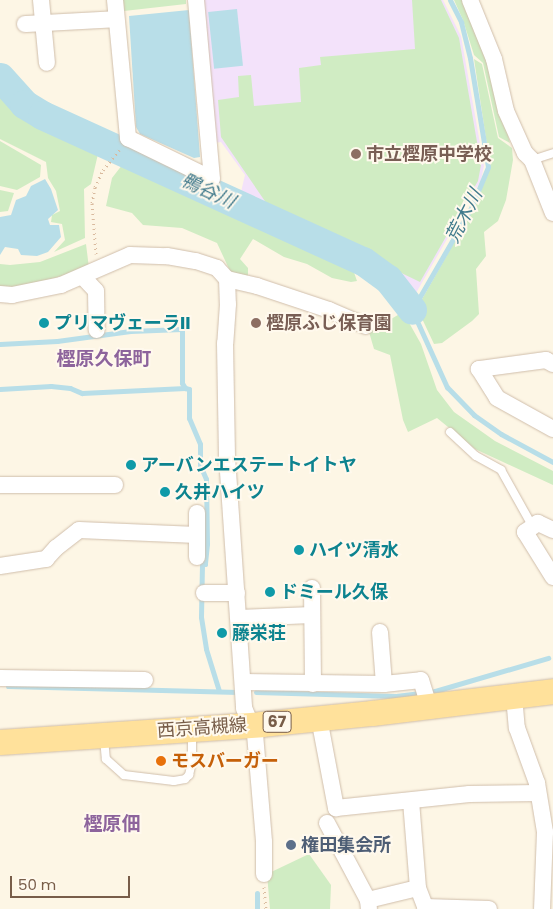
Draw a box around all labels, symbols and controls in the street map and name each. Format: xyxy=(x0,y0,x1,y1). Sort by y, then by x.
place label: 市立樫原中学校 xyxy=(366,143,492,165)
marker: 市立樫原中学校 xyxy=(350,148,362,160)
water label: 鴨谷川 xyxy=(177,169,239,213)
water label: 荒木川 xyxy=(441,185,487,247)
place label: プリマヴェーラII xyxy=(54,312,191,334)
place label: 樫原ふじ保育園 xyxy=(266,312,392,334)
marker: プリマヴェーラII xyxy=(38,317,50,329)
marker: 樫原ふじ保育園 xyxy=(250,317,262,329)
district label: 樫原久保町 xyxy=(57,348,151,370)
place label: アーバンエステートイトヤ xyxy=(141,454,356,476)
marker: アーバンエステートイトヤ xyxy=(125,459,137,471)
place label: 久井ハイツ xyxy=(175,481,265,503)
marker: 久井ハイツ xyxy=(159,486,171,498)
place label: ハイツ清水 xyxy=(309,539,399,561)
marker: ハイツ清水 xyxy=(293,544,305,556)
place label: ドミール久保 xyxy=(280,581,388,603)
marker: ドミール久保 xyxy=(264,586,276,598)
place label: 藤栄荘 xyxy=(232,622,286,644)
marker: 藤栄荘 xyxy=(216,627,228,639)
road number: 67 xyxy=(262,709,292,736)
street label: 西京高槻線 xyxy=(156,714,248,742)
place label: モスバーガー xyxy=(171,750,279,772)
marker: モスバーガー xyxy=(155,755,167,767)
district label: 樫原佃 xyxy=(84,813,140,835)
place label: 権田集会所 xyxy=(301,834,391,856)
marker: 権田集会所 xyxy=(285,839,297,851)
scale bar xyxy=(12,866,132,898)
text: 50 m xyxy=(18,874,56,895)

